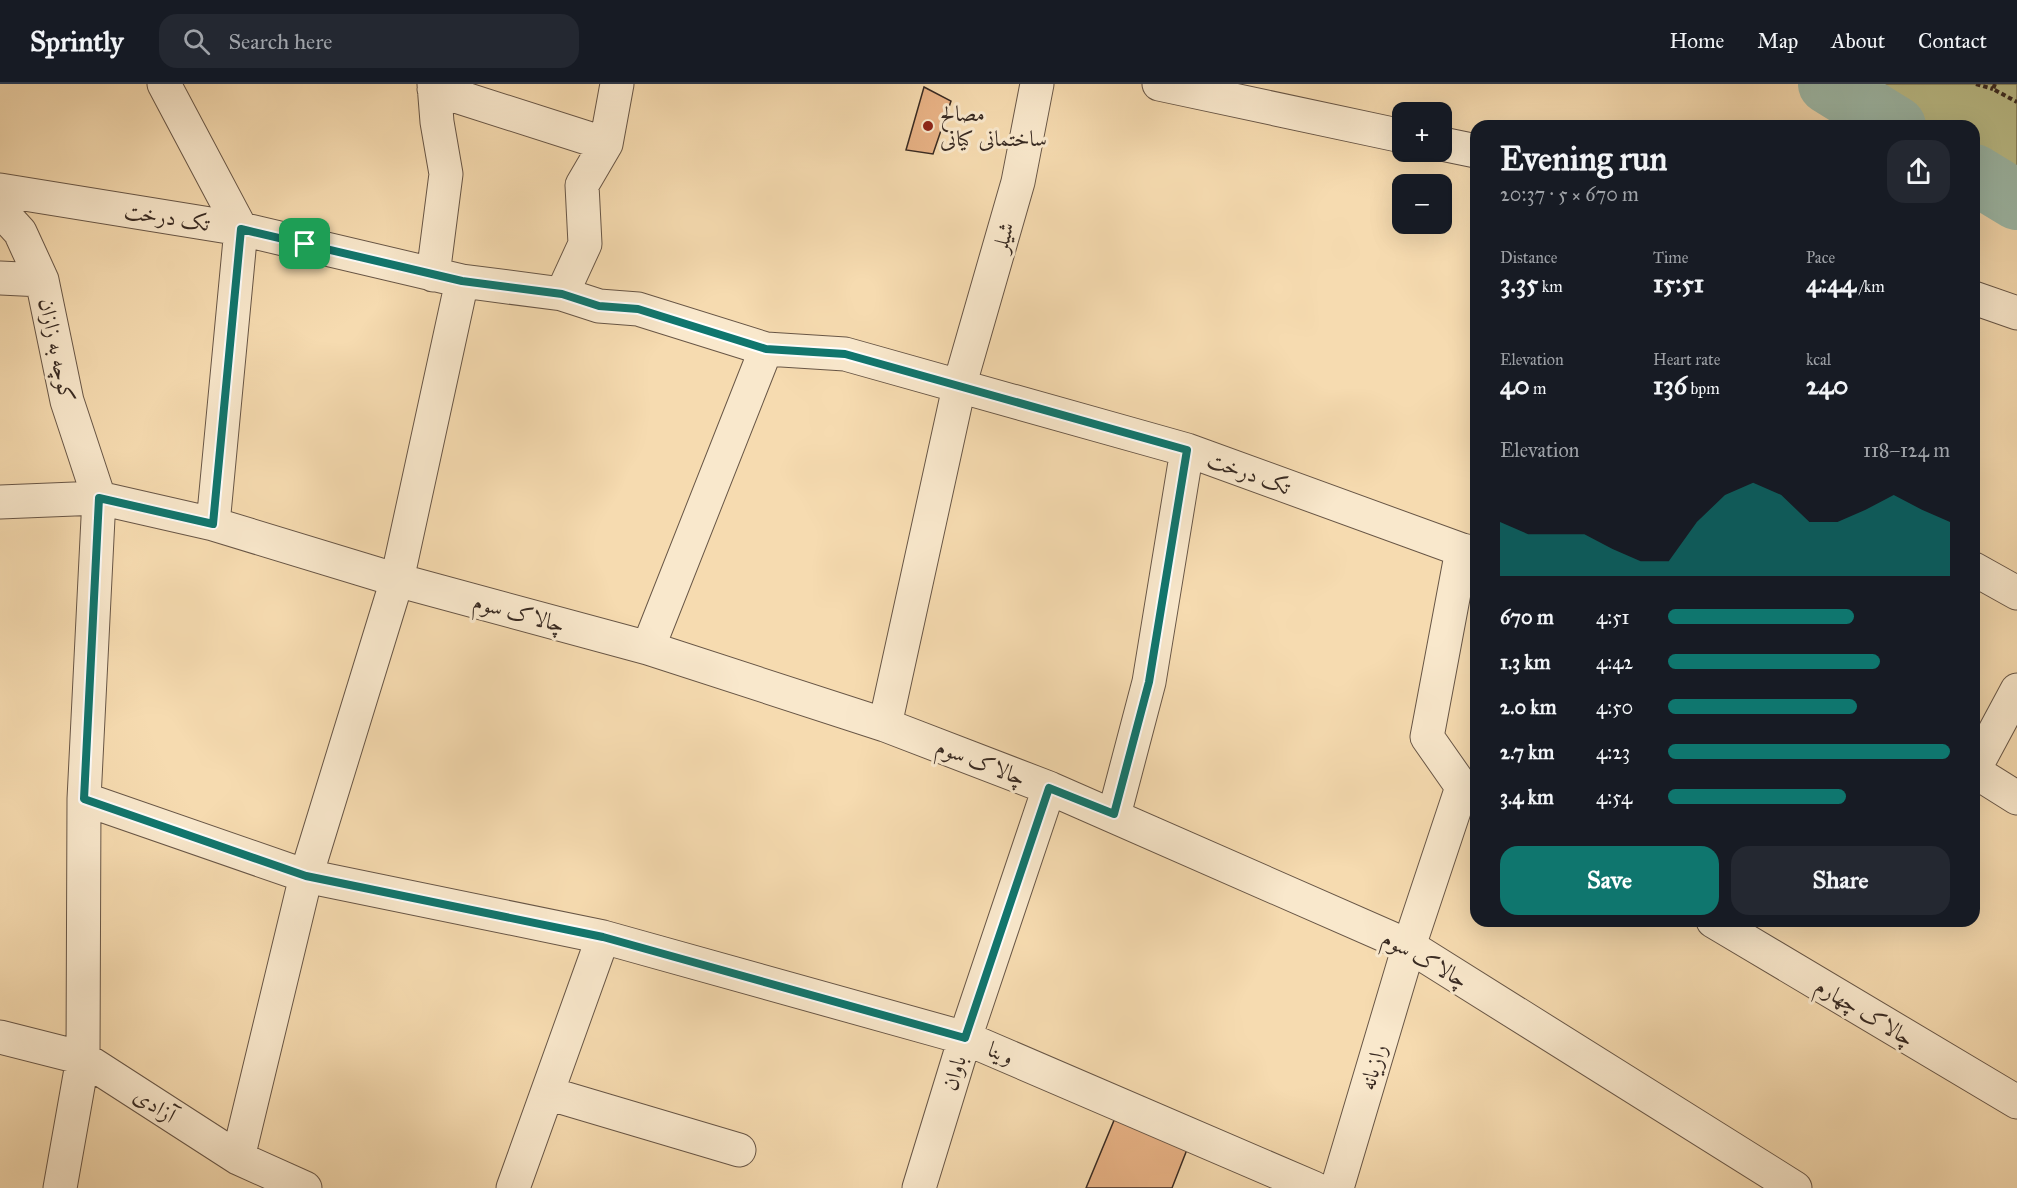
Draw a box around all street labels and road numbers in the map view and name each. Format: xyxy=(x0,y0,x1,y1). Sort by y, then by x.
street label: تک درخت xyxy=(122,197,213,237)
street label: شیلر xyxy=(985,219,1021,257)
street label: کوچه به زازان xyxy=(31,296,81,405)
street label: تک درخت xyxy=(1204,446,1295,501)
street label: چالاک سوم xyxy=(469,588,568,644)
street label: چالاک سوم xyxy=(930,733,1030,797)
street label: چالاک سوم xyxy=(1375,924,1473,999)
street label: چالاک چهارم xyxy=(1808,972,1919,1057)
street label: وینا xyxy=(984,1036,1018,1070)
street label: رازیانه xyxy=(1354,1041,1392,1093)
street label: باوان xyxy=(936,1052,972,1094)
street label: آزادی xyxy=(129,1081,183,1130)

